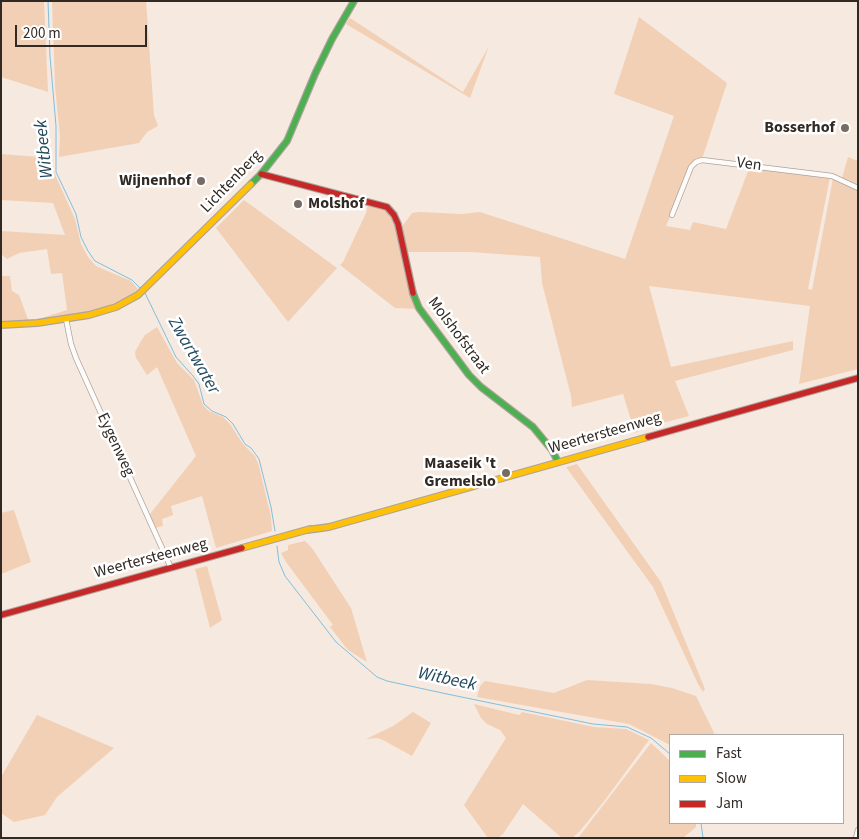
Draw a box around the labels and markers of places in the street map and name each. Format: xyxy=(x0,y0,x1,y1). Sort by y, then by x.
place label: Bosserhof xyxy=(764,118,835,138)
marker: Bosserhof xyxy=(839,122,851,134)
place label: Wijnenhof xyxy=(119,171,191,191)
marker: Wijnenhof xyxy=(195,175,207,187)
place label: Molshof xyxy=(308,194,364,214)
marker: Molshof xyxy=(292,198,304,210)
place label: Maaseik 't Gremelslo xyxy=(424,454,496,492)
marker: Maaseik 't Gremelslo xyxy=(500,467,512,479)

